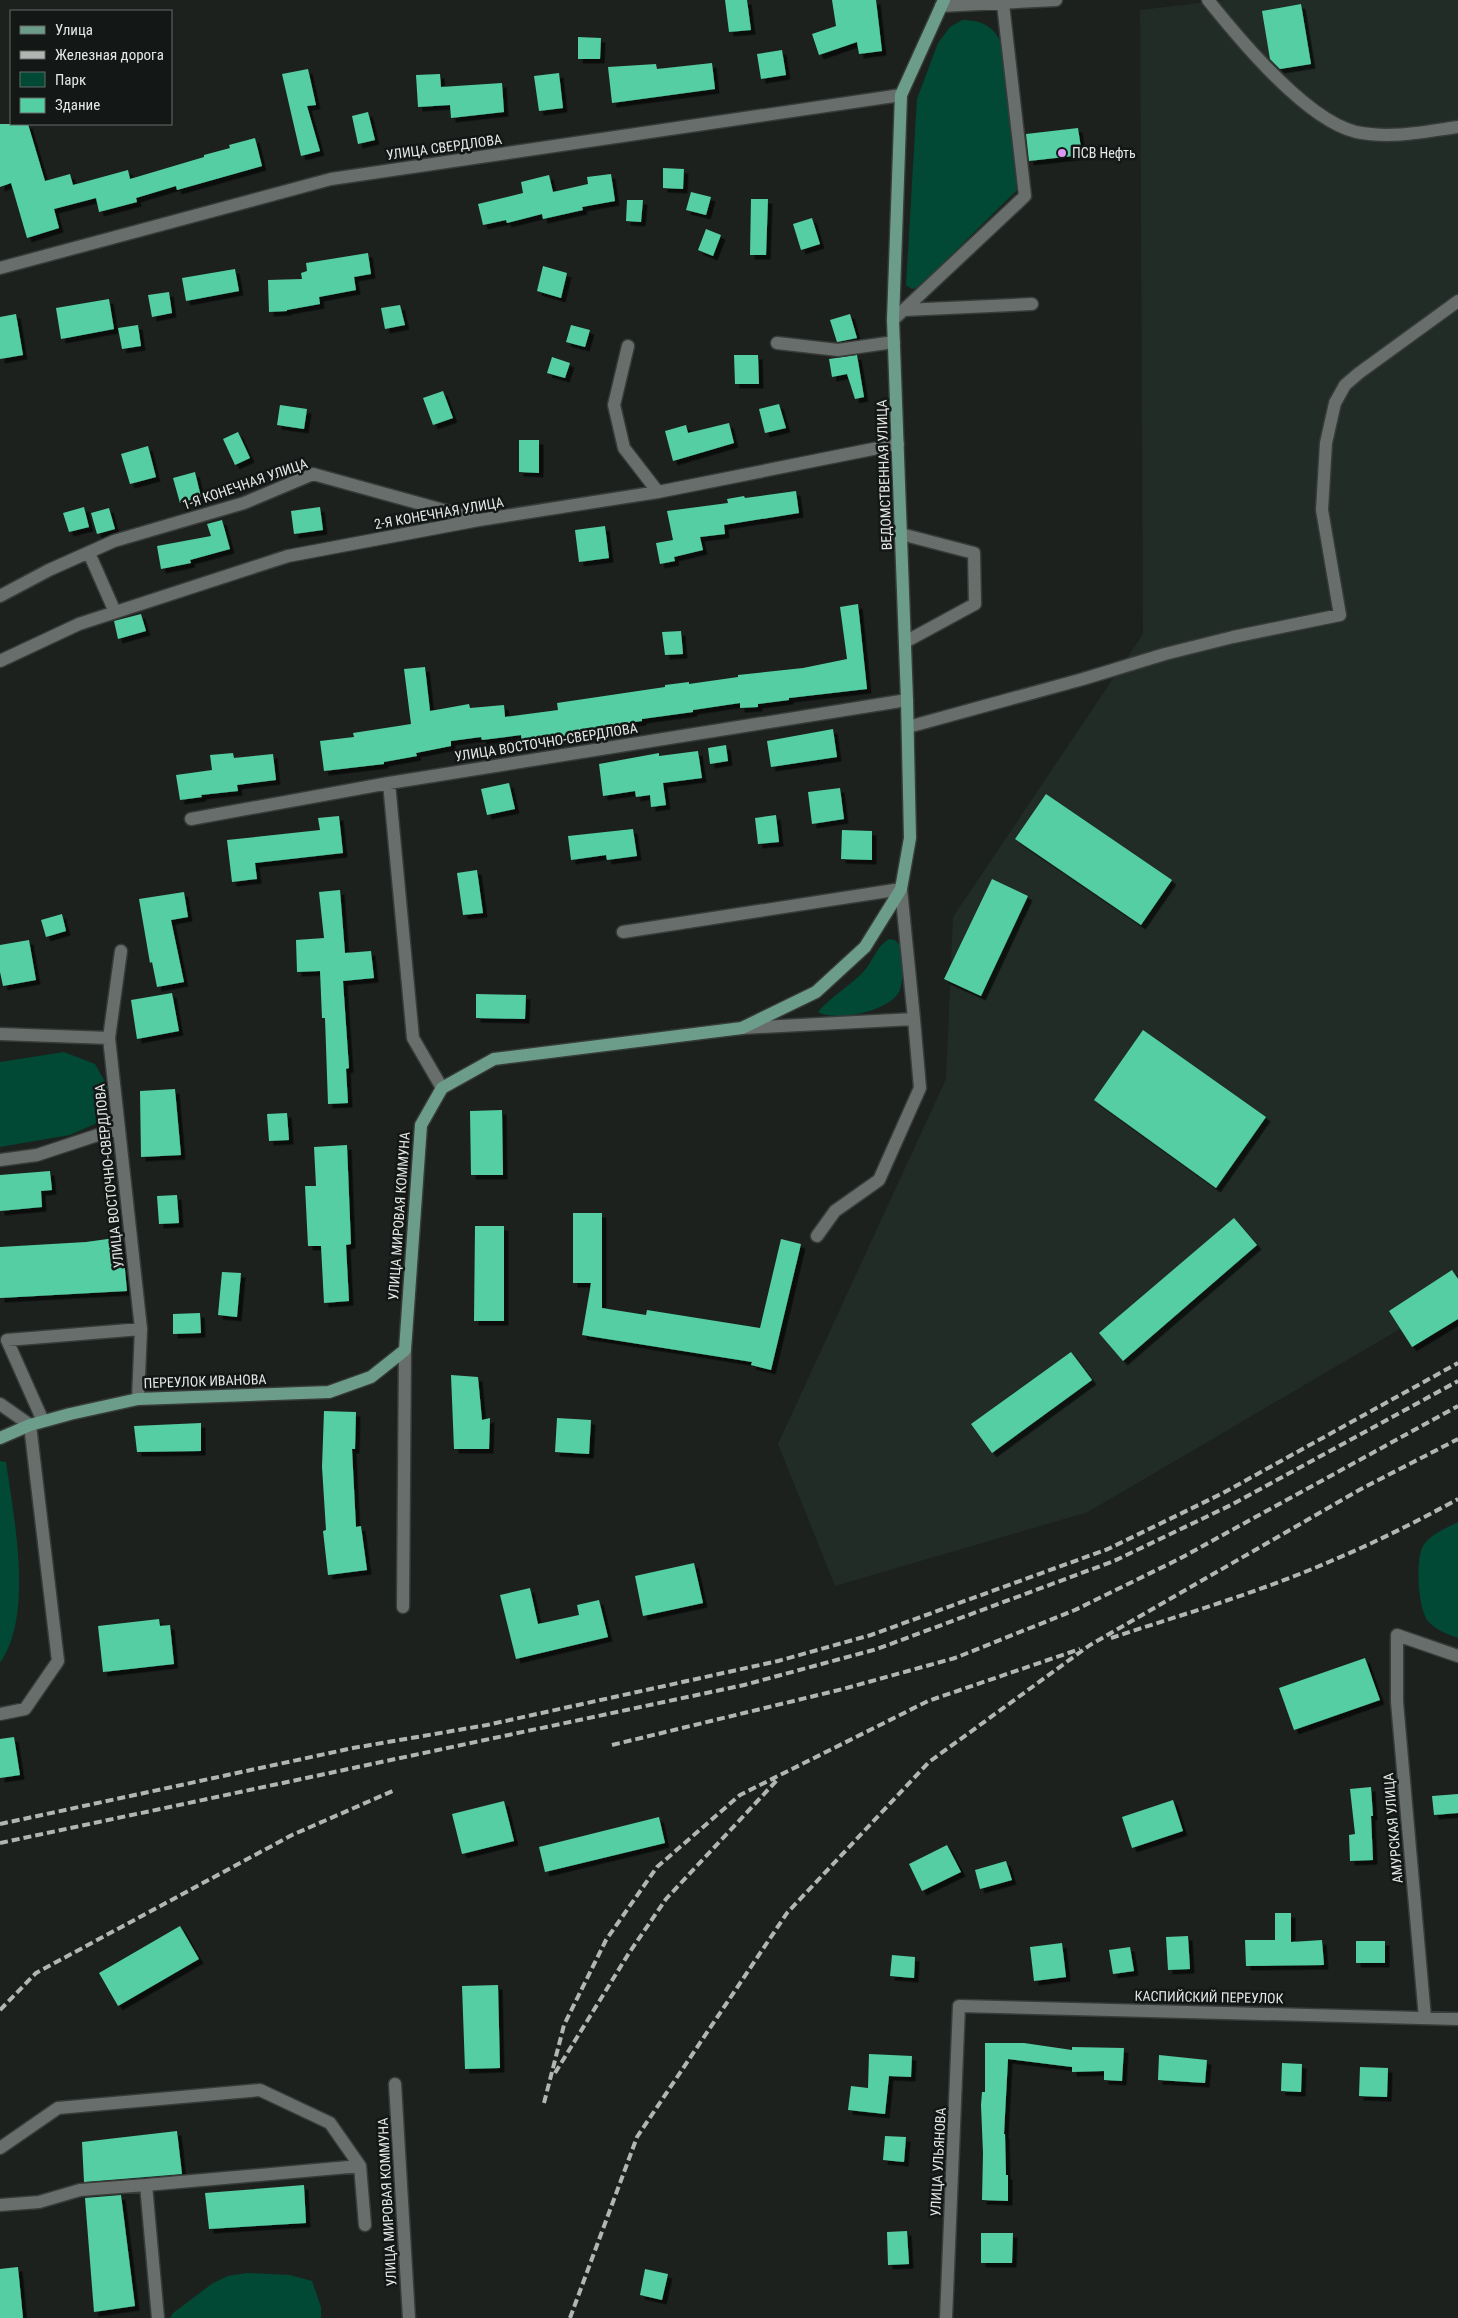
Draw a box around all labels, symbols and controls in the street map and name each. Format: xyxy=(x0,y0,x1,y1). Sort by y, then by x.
legend xyxy=(10,10,172,125)
text: Улица xyxy=(55,21,93,39)
text: Железная дорога xyxy=(55,46,164,64)
text: Парк xyxy=(55,71,86,89)
text: Здание xyxy=(55,96,100,114)
street label: УЛИЦА СВЕРДЛОВА xyxy=(385,131,503,163)
place label: ПСВ Нефть xyxy=(1072,145,1136,161)
marker: ПСВ Нефть xyxy=(1056,147,1068,159)
street label: ВЕДОМСТВЕННАЯ УЛИЦА xyxy=(873,399,895,551)
street label: 1-Я КОНЕЧНАЯ УЛИЦА xyxy=(180,455,310,513)
street label: 2-Я КОНЕЧНАЯ УЛИЦА xyxy=(373,494,505,532)
street label: УЛИЦА ВОСТОЧНО-СВЕРДЛОВА xyxy=(453,720,639,764)
street label: УЛИЦА ВОСТОЧНО-СВЕРДЛОВА xyxy=(91,1083,127,1269)
street label: УЛИЦА МИРОВАЯ КОММУНА xyxy=(385,1131,413,1301)
street label: ПЕРЕУЛОК ИВАНОВА xyxy=(143,1371,267,1391)
street label: АМУРСКАЯ УЛИЦА xyxy=(1380,1772,1406,1884)
street label: КАСПИЙСКИЙ ПЕРЕУЛОК xyxy=(1135,1988,1284,2006)
street label: УЛИЦА УЛЬЯНОВА xyxy=(927,2107,949,2217)
street label: УЛИЦА МИРОВАЯ КОММУНА xyxy=(375,2117,399,2287)

